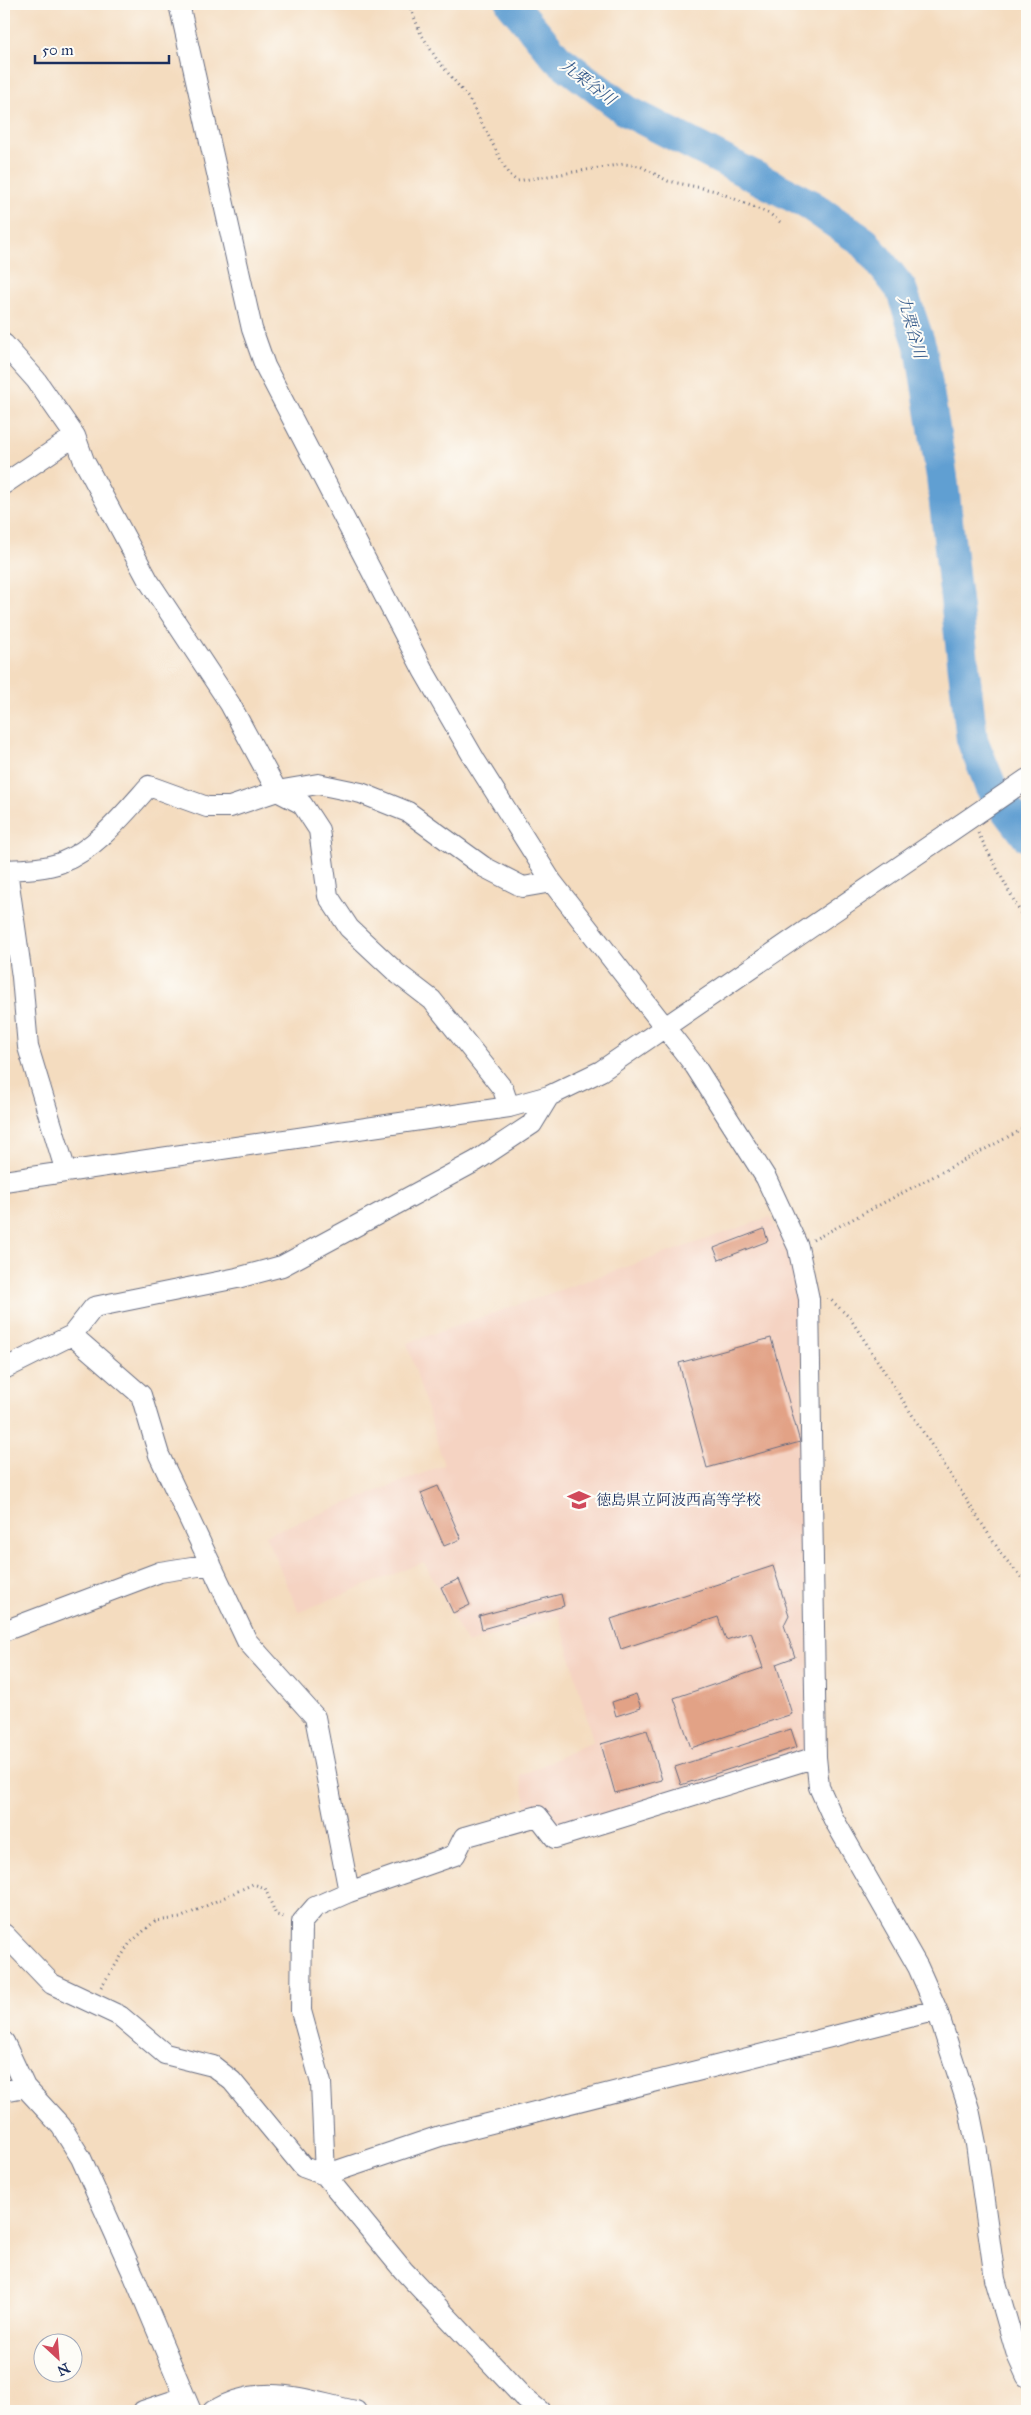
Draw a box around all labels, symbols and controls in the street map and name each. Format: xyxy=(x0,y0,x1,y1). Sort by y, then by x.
scale bar xyxy=(35,32,169,64)
text: 50 m xyxy=(42,41,74,59)
water label: 九栗谷川 xyxy=(557,55,621,110)
water label: 九栗谷川 xyxy=(894,294,931,362)
school or university icon: 徳島県立阿波西高等学校 xyxy=(566,1487,592,1513)
place label: 徳島県立阿波西高等学校 xyxy=(596,1491,761,1509)
north arrow xyxy=(32,2332,82,2382)
text: N xyxy=(54,2359,73,2380)

